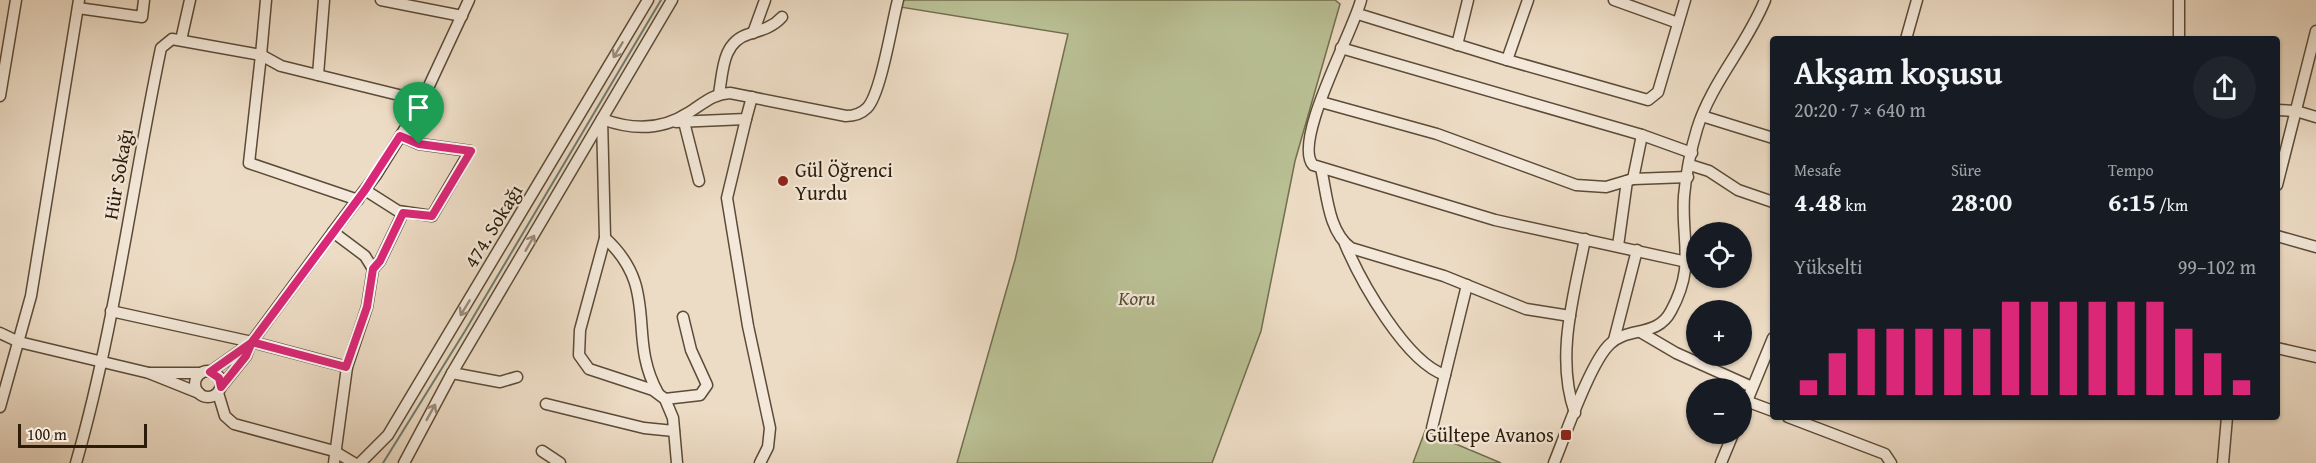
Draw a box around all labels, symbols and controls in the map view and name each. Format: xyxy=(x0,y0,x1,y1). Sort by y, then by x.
one-way arrow xyxy=(612,41,624,58)
text: Akşam koşusu xyxy=(1794,48,2002,96)
button: share xyxy=(2193,56,2256,119)
pin xyxy=(393,82,444,144)
icon: arrive xyxy=(402,91,435,124)
text: 20:20 · 7 × 640 m xyxy=(1794,95,1926,124)
street label: Hür Sokağı xyxy=(95,126,140,222)
place label: Gül Öğrenci Yurdu xyxy=(795,155,893,207)
text: Mesafe xyxy=(1794,158,1841,182)
text: Süre xyxy=(1951,158,1981,182)
text: Tempo xyxy=(2108,158,2154,182)
marker: Gül Öğrenci Yurdu xyxy=(776,174,790,188)
street label: 474. Sokağı xyxy=(456,178,529,273)
text: 4.48 xyxy=(1794,182,1842,221)
text: 28:00 xyxy=(1951,182,2012,221)
text: 6:15 xyxy=(2108,182,2156,221)
text: km xyxy=(1842,193,1866,217)
text: /km xyxy=(2156,193,2188,217)
map controls xyxy=(1686,222,1752,444)
button: locate xyxy=(1686,222,1752,288)
one-way arrow xyxy=(524,235,536,252)
text: Yükselti xyxy=(1794,252,1863,281)
text: 99–102 m xyxy=(2178,252,2256,281)
park label: Koru xyxy=(1117,283,1156,312)
one-way arrow xyxy=(459,299,471,316)
button: + xyxy=(1686,300,1752,366)
button: − xyxy=(1686,378,1752,444)
one-way arrow xyxy=(426,403,437,421)
place label: Gültepe Avanos xyxy=(1425,420,1554,449)
scale bar xyxy=(18,421,147,448)
text: 100 m xyxy=(27,422,67,446)
marker: Gültepe Avanos xyxy=(1559,428,1573,442)

